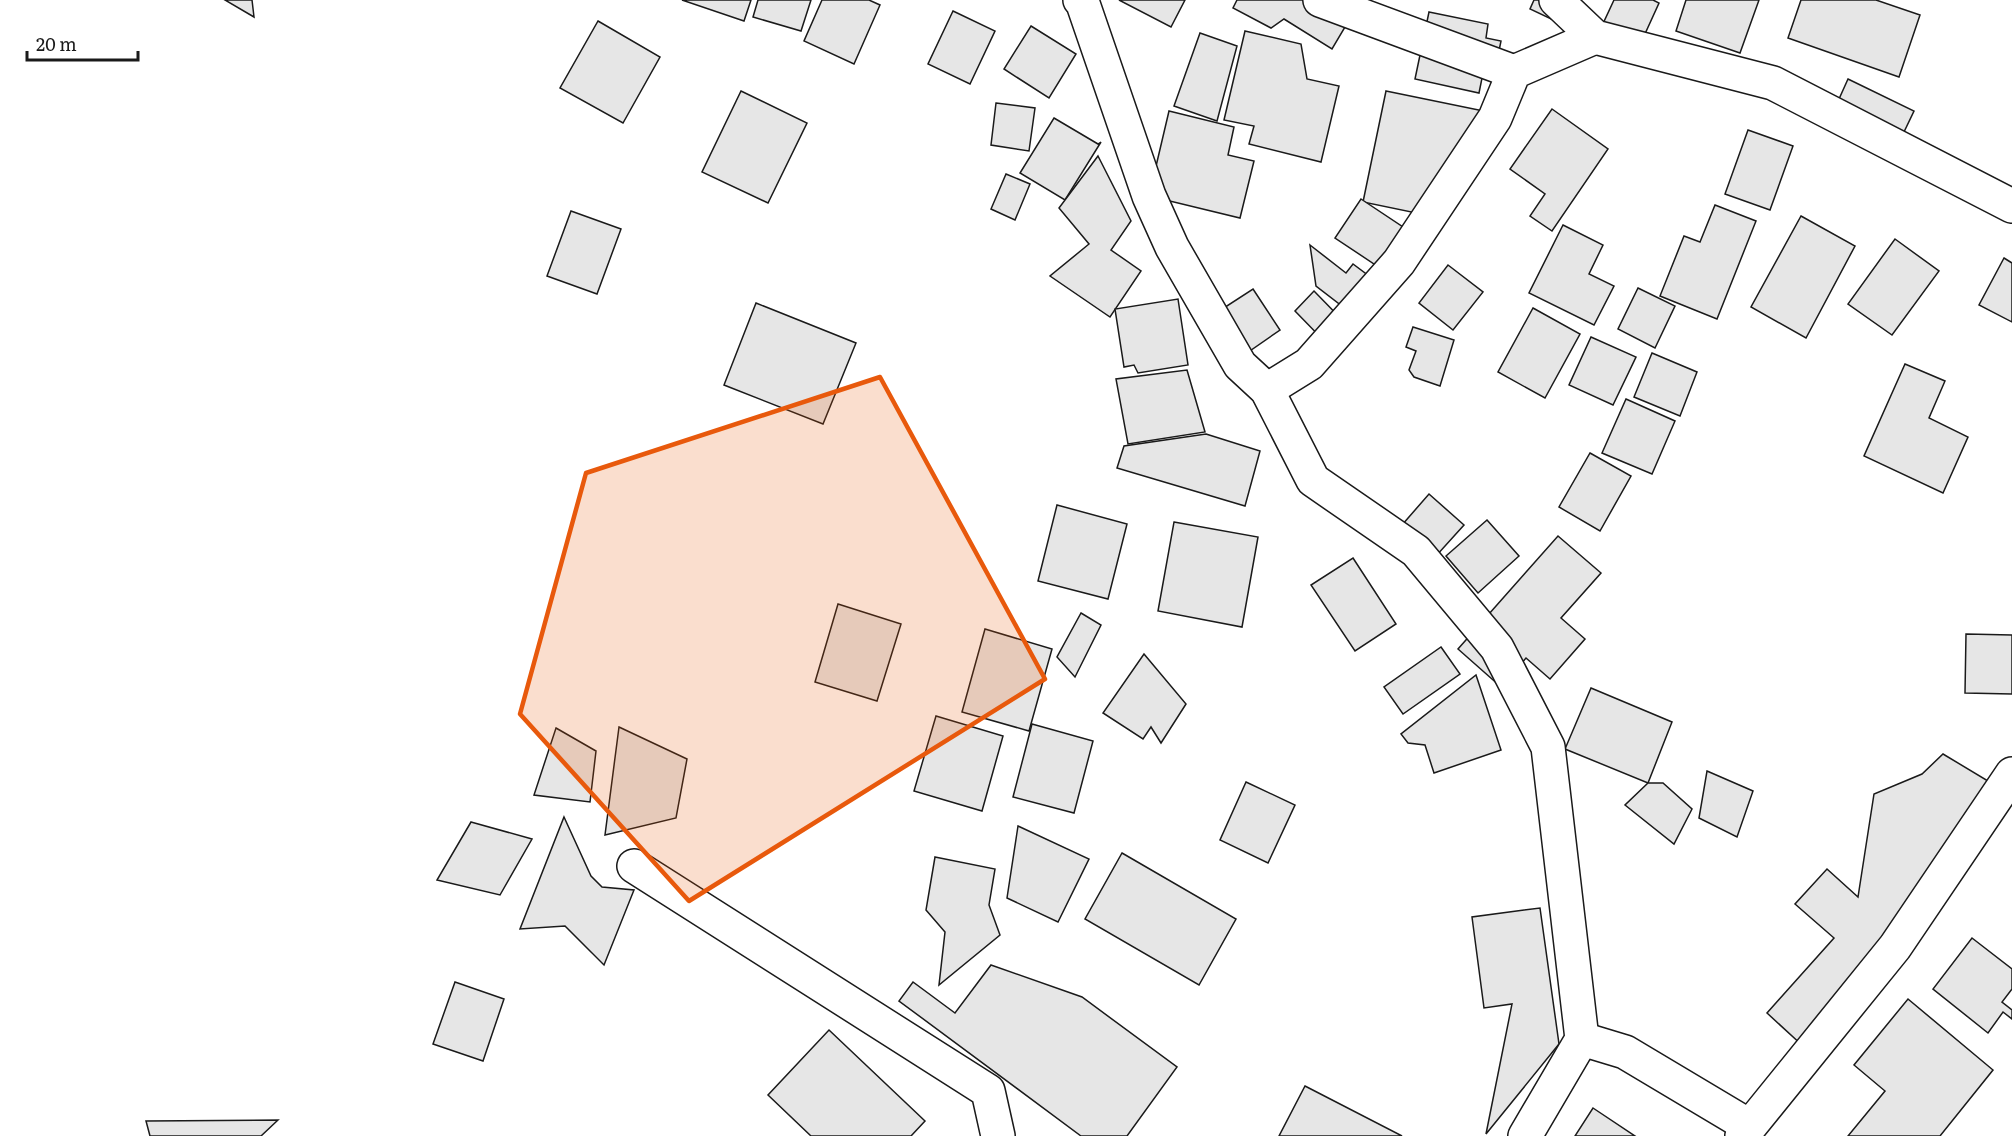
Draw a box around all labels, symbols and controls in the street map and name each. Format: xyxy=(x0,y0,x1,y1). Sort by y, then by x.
scale bar xyxy=(27,24,138,62)
text: 20 m xyxy=(36,30,77,57)

